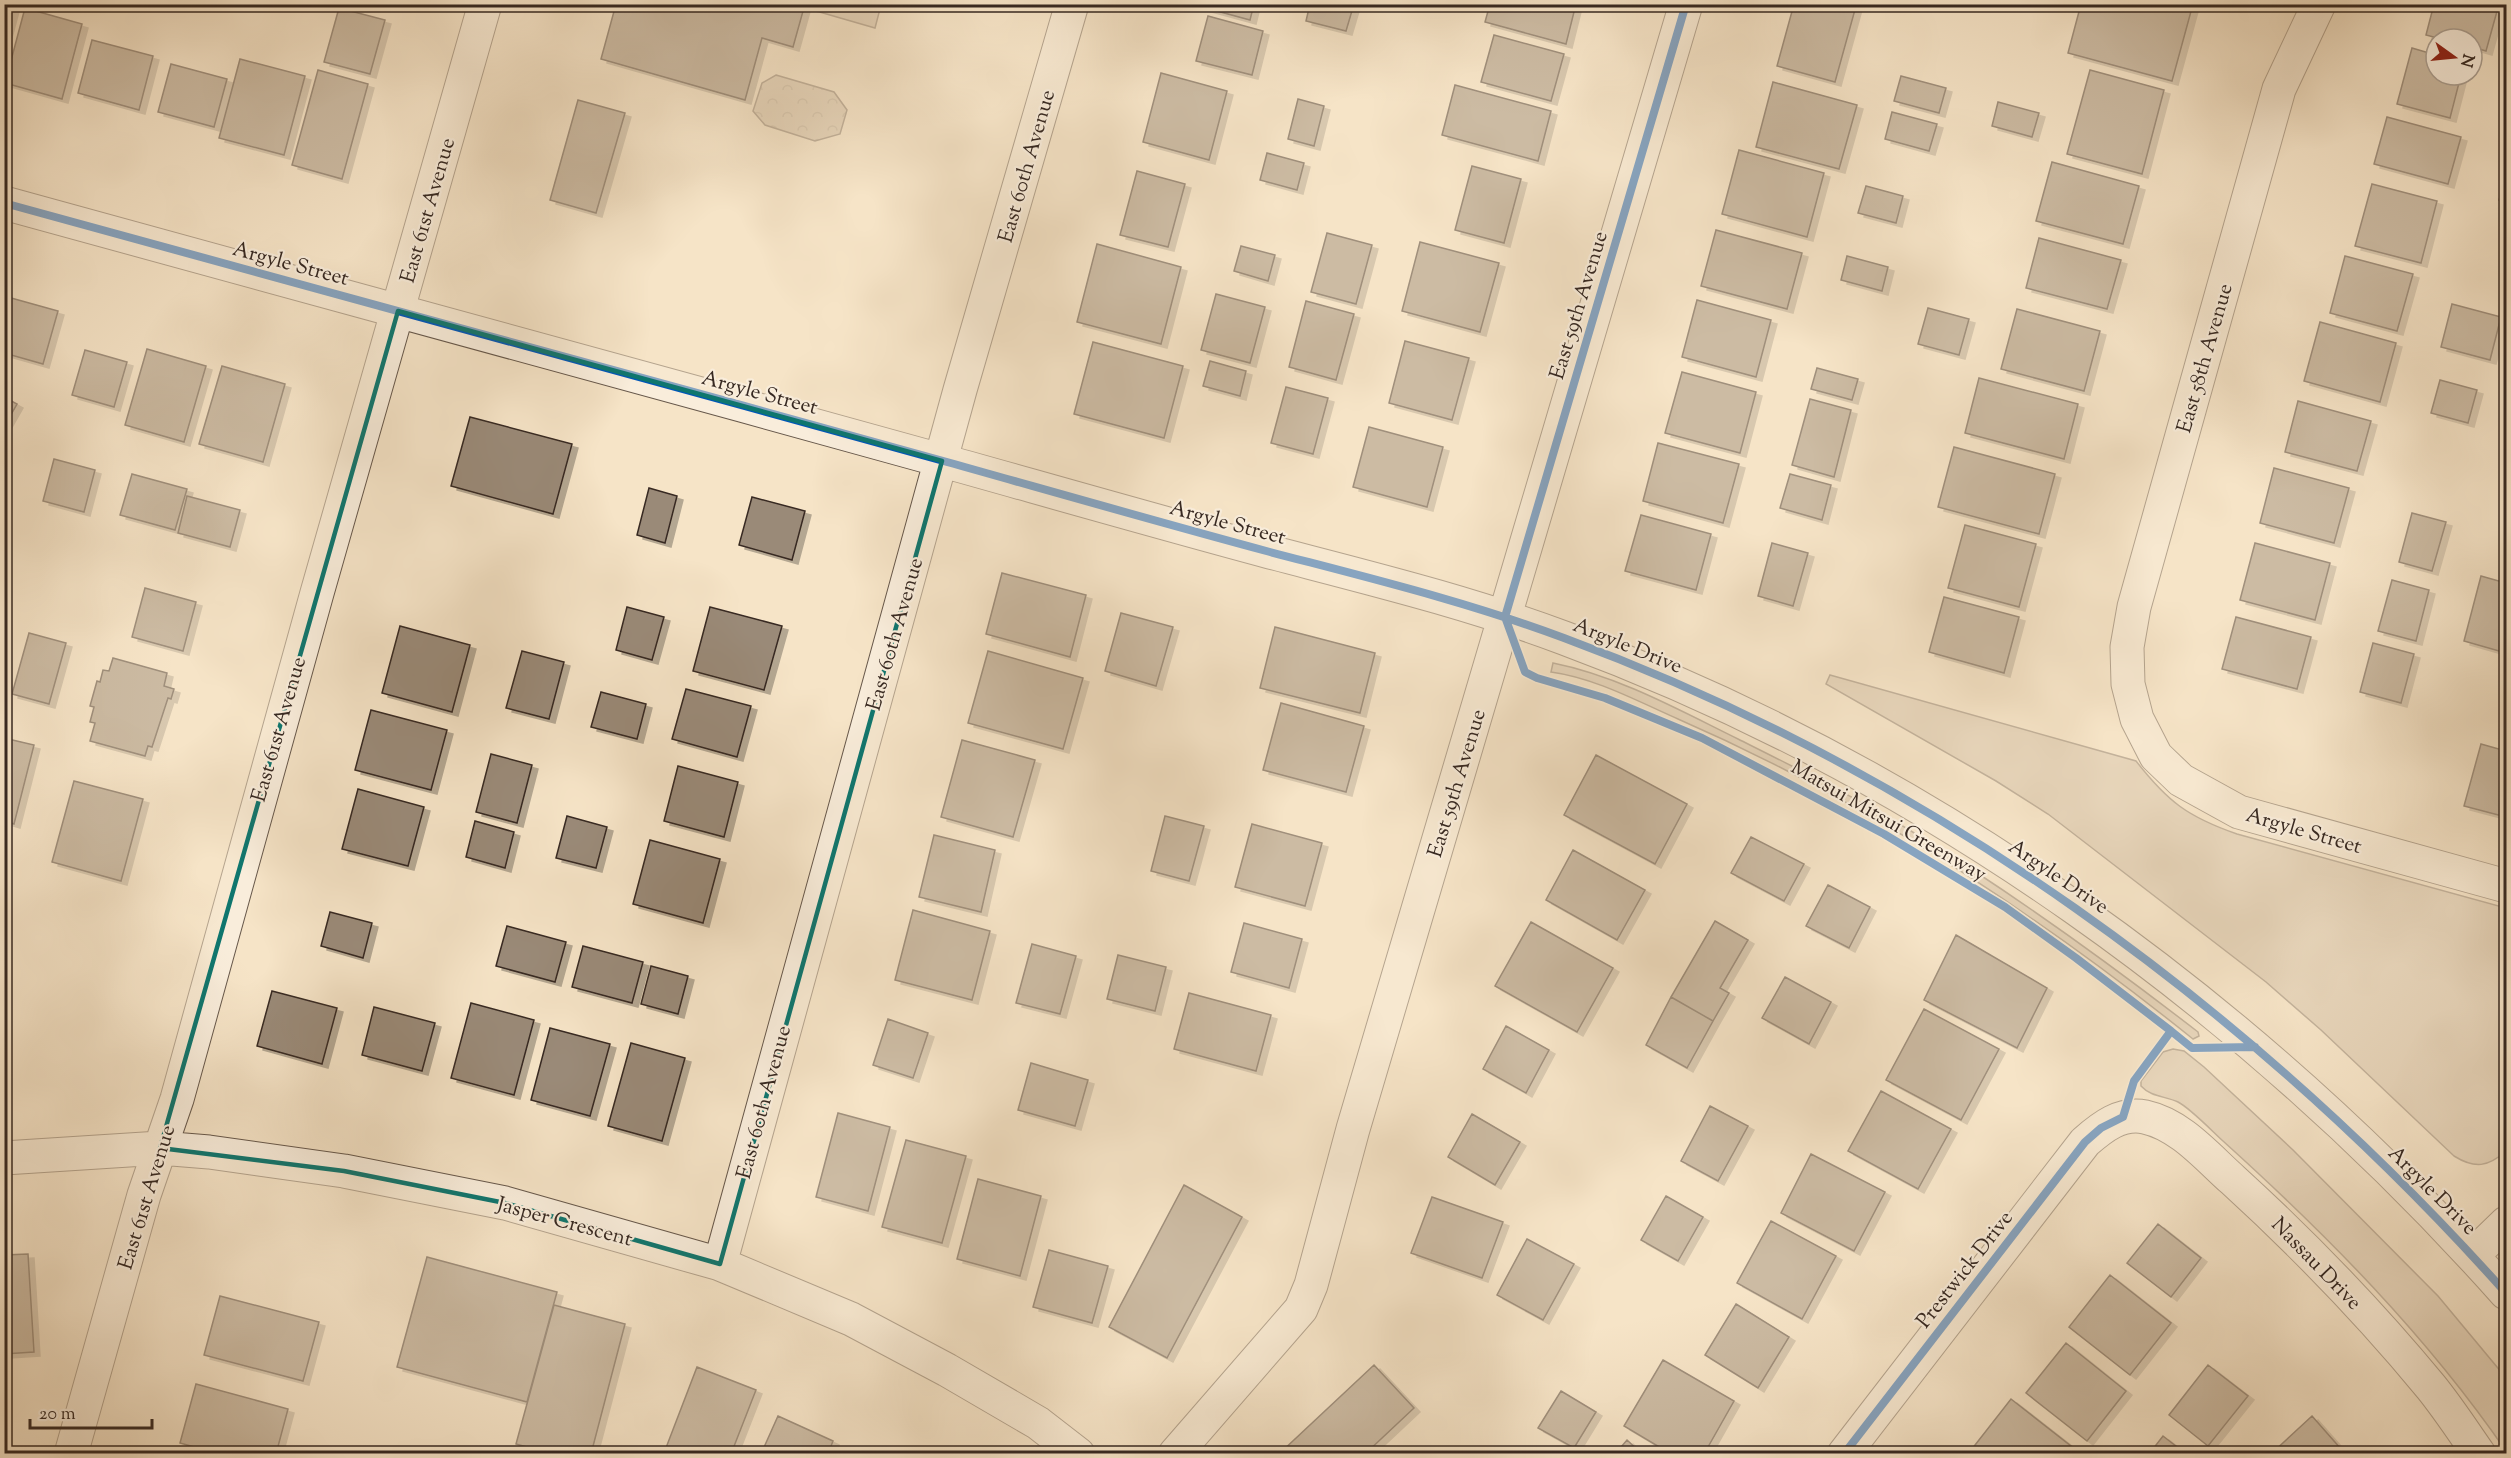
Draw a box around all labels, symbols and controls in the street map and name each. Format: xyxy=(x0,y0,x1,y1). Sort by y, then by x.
north arrow xyxy=(2424,27,2484,87)
text: N xyxy=(2453,51,2479,70)
street label: East 60th Avenue xyxy=(992,87,1064,247)
street label: East 61st Avenue xyxy=(394,134,464,287)
street label: East 59th Avenue xyxy=(1543,228,1617,383)
street label: Argyle Street xyxy=(229,235,352,295)
street label: East 58th Avenue xyxy=(2170,280,2242,437)
street label: Argyle Street xyxy=(698,364,821,424)
street label: Argyle Street xyxy=(1166,494,1289,554)
street label: East 60th Avenue xyxy=(860,555,932,715)
street label: Argyle Drive xyxy=(1568,611,1686,682)
street label: East 61st Avenue xyxy=(245,653,315,806)
street label: East 59th Avenue xyxy=(1421,706,1495,861)
street label: Matsui Mitsui Greenway xyxy=(1784,753,1992,890)
street label: Argyle Street xyxy=(2242,801,2365,863)
street label: Argyle Drive xyxy=(2002,833,2114,922)
street label: East 60th Avenue xyxy=(730,1022,800,1183)
street label: East 61st Avenue xyxy=(112,1122,184,1274)
street label: Argyle Drive xyxy=(2380,1140,2483,1243)
street label: Jasper Crescent xyxy=(492,1190,636,1255)
street label: Prestwick Drive xyxy=(1910,1205,2021,1335)
street label: Nassau Drive xyxy=(2263,1211,2368,1318)
scale bar xyxy=(30,1392,152,1430)
text: 20 m xyxy=(39,1402,76,1428)

